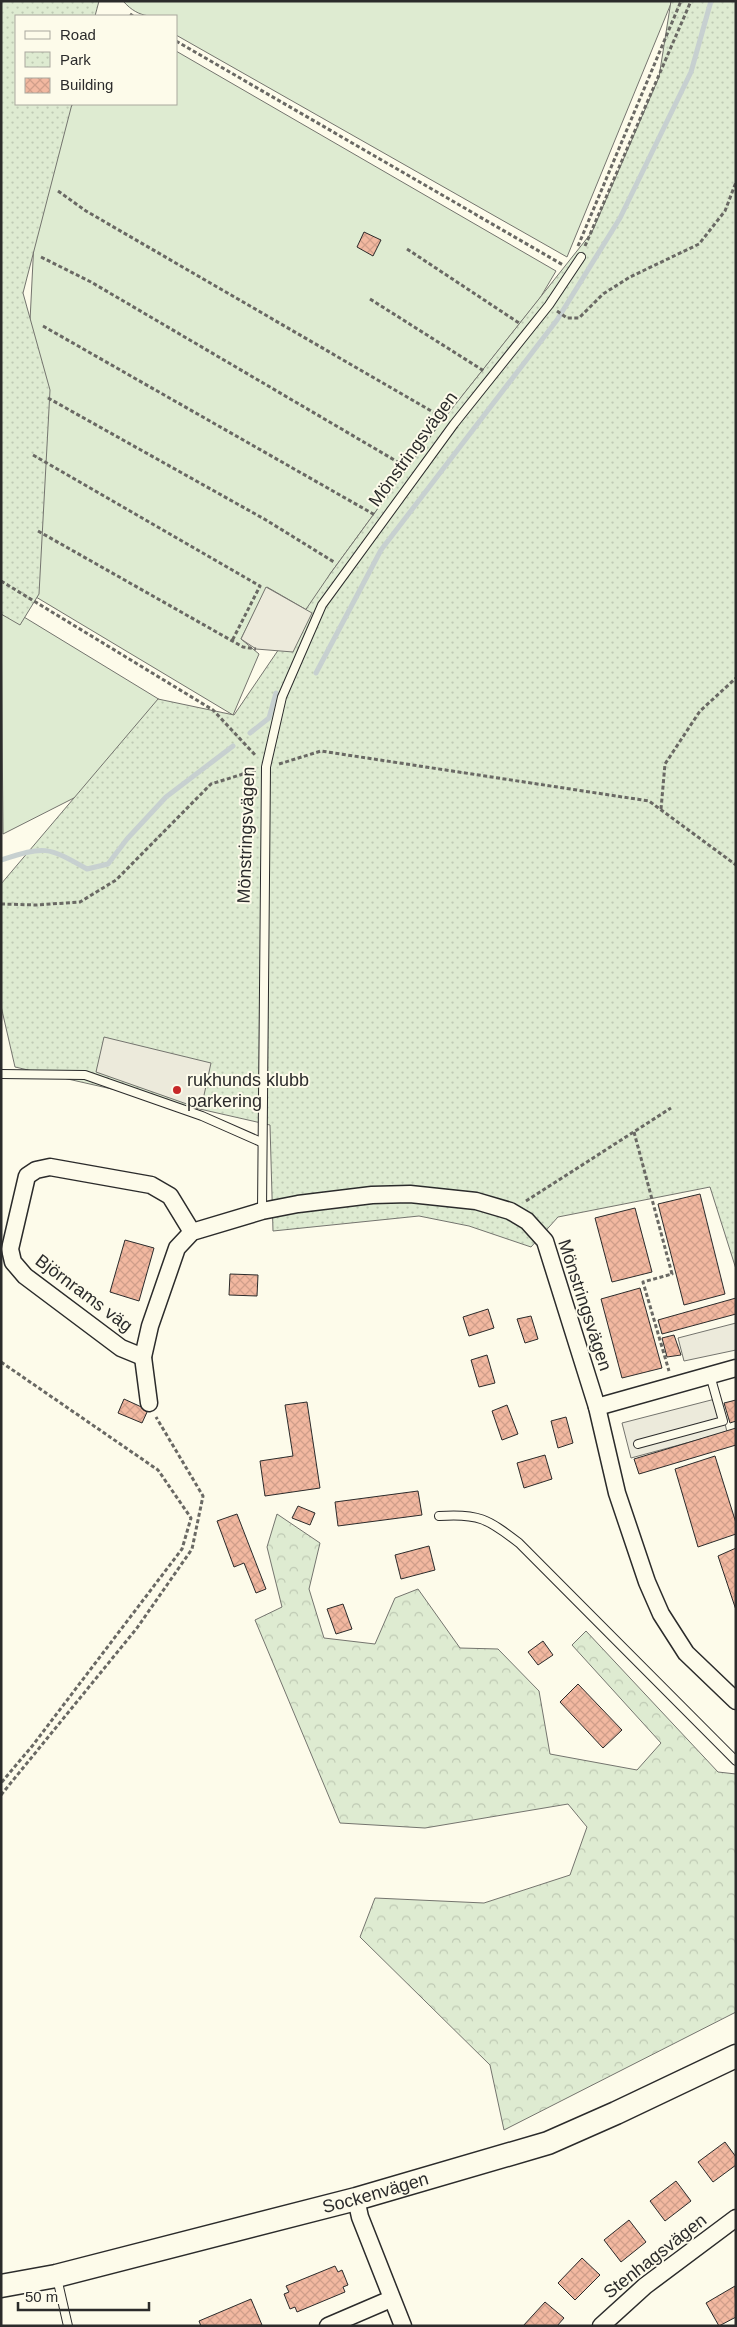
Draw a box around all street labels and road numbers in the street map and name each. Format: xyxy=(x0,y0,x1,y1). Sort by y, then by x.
street label: Mönstringsvägen xyxy=(365,388,461,510)
street label: Mönstringsvägen xyxy=(234,766,258,904)
street label: Mönstringsvägen xyxy=(554,1237,616,1373)
street label: Björnrams väg xyxy=(32,1250,136,1336)
street label: Sockenvägen xyxy=(320,2168,431,2217)
street label: Stenhagsvägen xyxy=(600,2210,710,2302)

